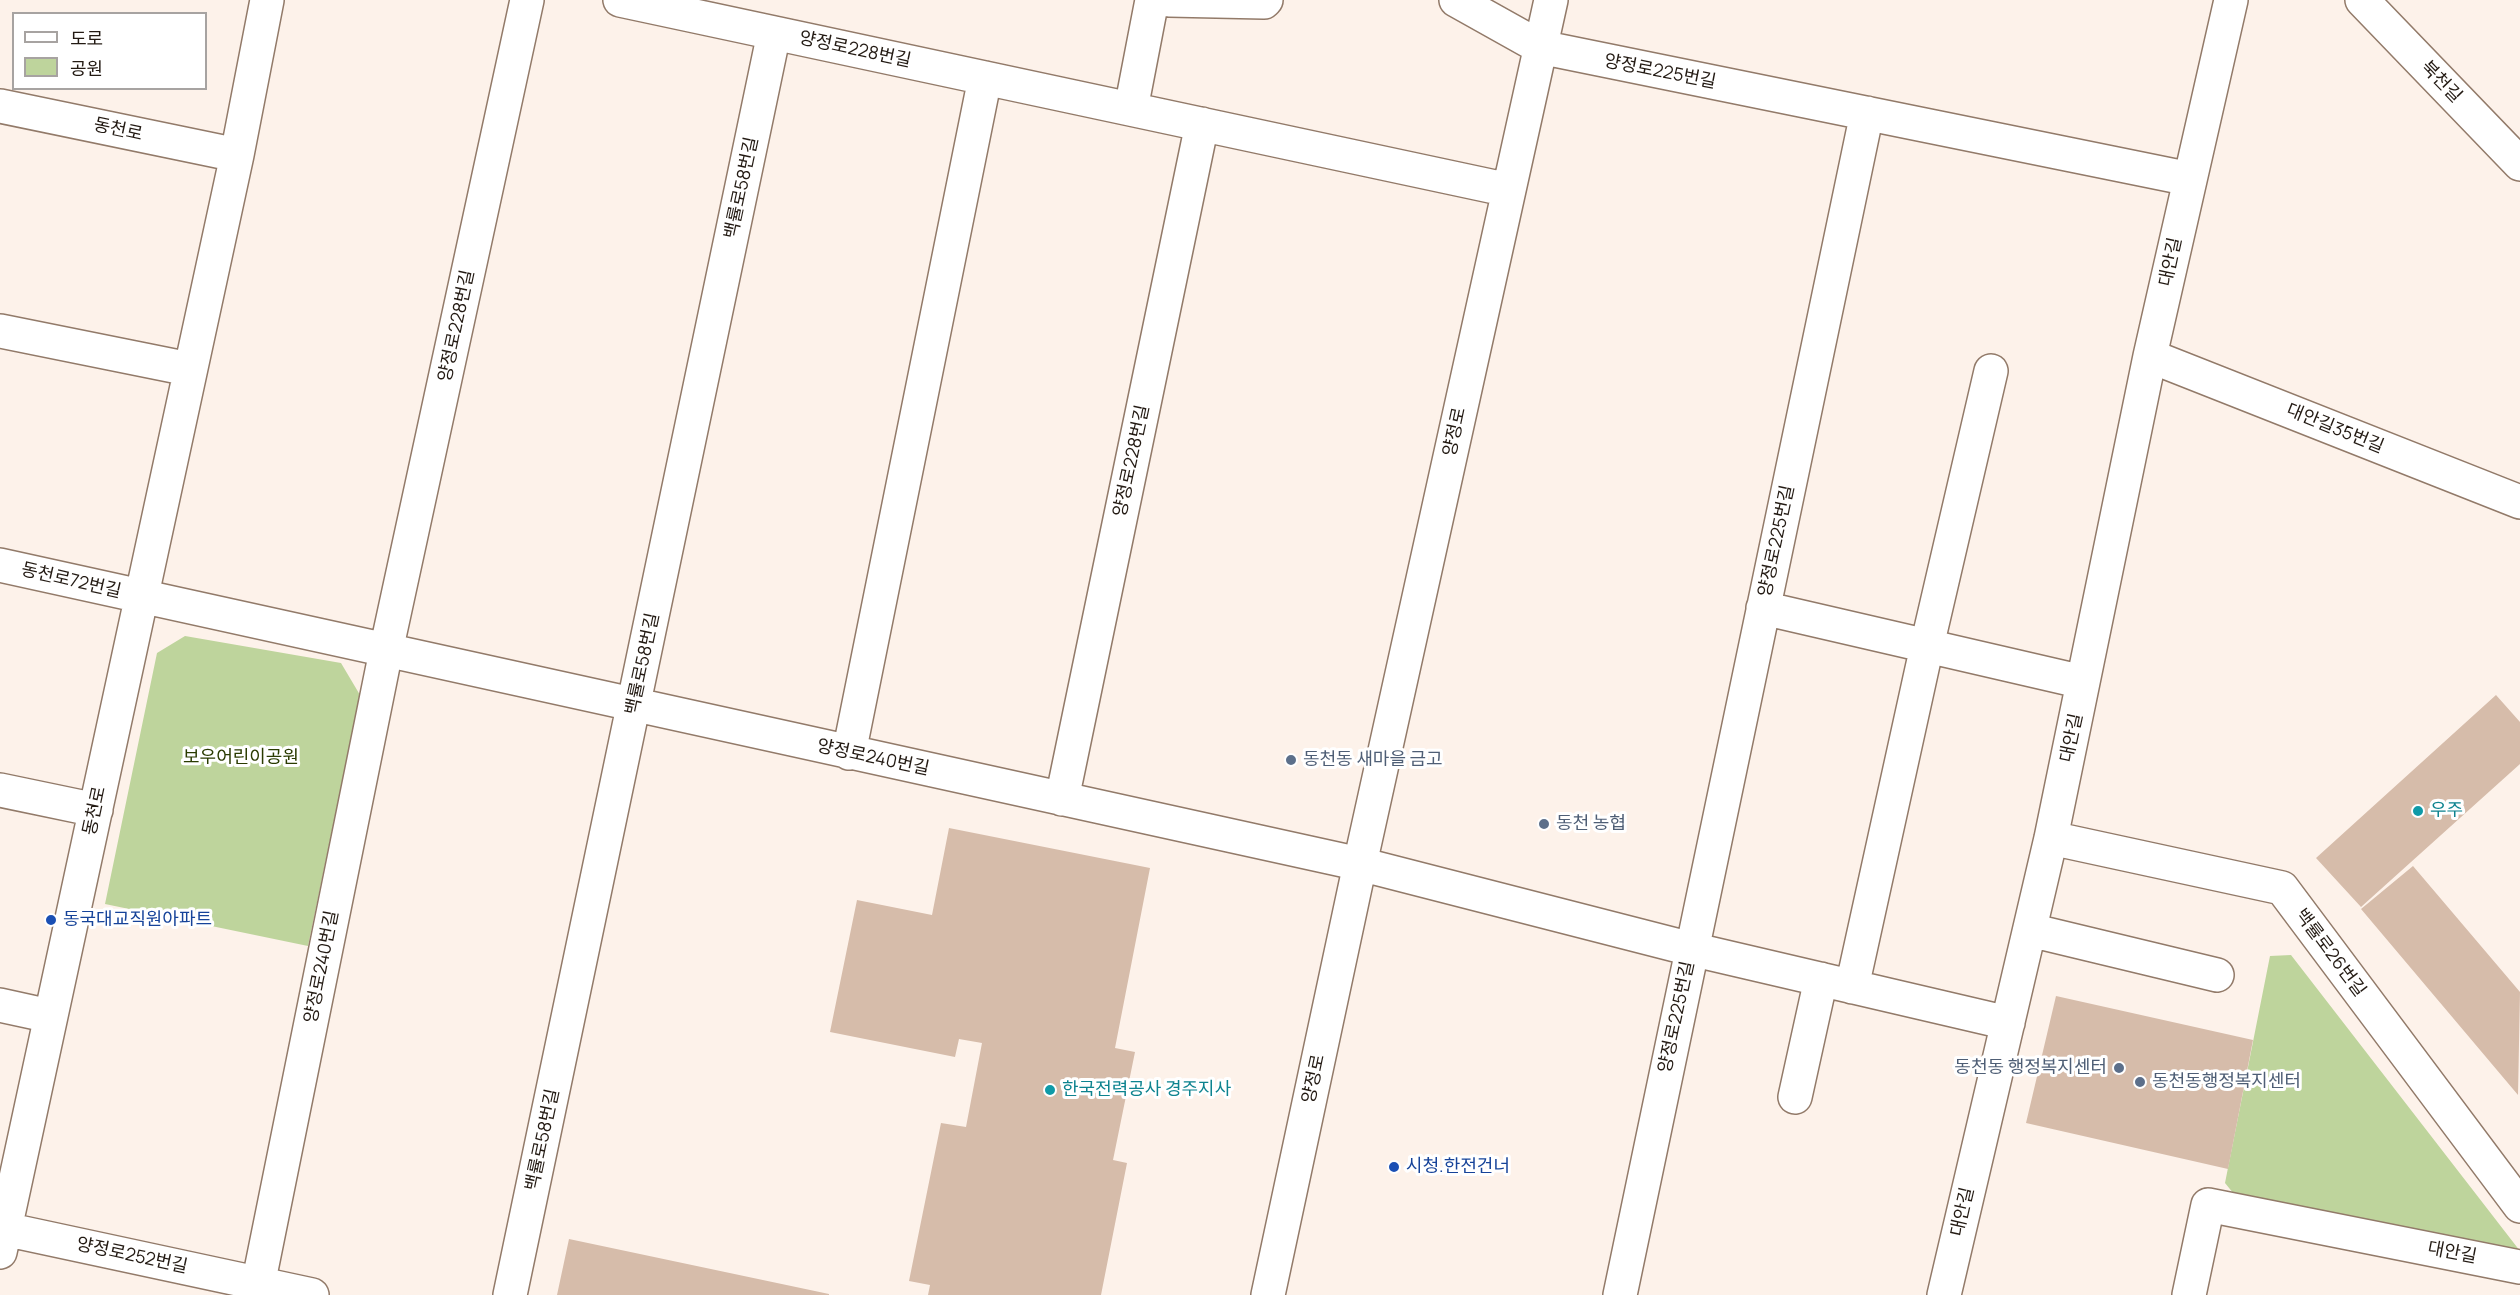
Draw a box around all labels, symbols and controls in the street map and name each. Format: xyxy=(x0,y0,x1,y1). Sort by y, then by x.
legend xyxy=(12,12,207,90)
text: 도로 xyxy=(70,26,103,50)
street label: 양정로228번길 xyxy=(797,28,913,72)
street label: 양정로225번길 xyxy=(1602,51,1718,93)
text: 공원 xyxy=(70,56,103,80)
street label: 북천길 xyxy=(2416,57,2466,107)
street label: 동천로 xyxy=(91,114,145,146)
street label: 백률로58번길 xyxy=(721,135,763,241)
street label: 대안길 xyxy=(2155,235,2187,289)
street label: 양정로228번길 xyxy=(435,268,479,384)
street label: 대안길35번길 xyxy=(2283,400,2387,458)
street label: 양정로228번길 xyxy=(1110,403,1154,519)
street label: 양정로 xyxy=(1439,405,1471,459)
street label: 양정로225번길 xyxy=(1755,483,1799,599)
street label: 동천로72번길 xyxy=(19,559,123,603)
street label: 백률로58번길 xyxy=(622,611,664,717)
street label: 대안길 xyxy=(2056,711,2088,765)
street label: 양정로240번길 xyxy=(815,736,931,780)
park label: 보우어린이공원 xyxy=(183,747,299,769)
place label: 동천동 새마을 금고 xyxy=(1303,749,1443,771)
marker: 동천동 새마을 금고 xyxy=(1284,753,1298,767)
street label: 동천로 xyxy=(79,784,111,838)
place label: 우주 xyxy=(2430,800,2463,822)
marker: 우주 xyxy=(2411,804,2425,818)
place label: 동천 농협 xyxy=(1556,813,1626,835)
marker: 동천 농협 xyxy=(1537,817,1551,831)
street label: 백률로26번길 xyxy=(2290,905,2370,1001)
place label: 동국대교직원아파트 xyxy=(63,909,212,931)
street label: 양정로240번길 xyxy=(300,909,344,1025)
marker: 동국대교직원아파트 xyxy=(44,913,58,927)
street label: 양정로225번길 xyxy=(1655,959,1699,1075)
street label: 양정로 xyxy=(1298,1052,1330,1106)
place label: 동천동 행정복지센터 xyxy=(1954,1057,2107,1079)
marker: 동천동 행정복지센터 xyxy=(2112,1061,2126,1075)
place label: 동천동행정복지센터 xyxy=(2152,1071,2301,1093)
marker: 동천동행정복지센터 xyxy=(2133,1075,2147,1089)
place label: 한국전력공사 경주지사 xyxy=(1062,1079,1231,1101)
marker: 한국전력공사 경주지사 xyxy=(1043,1083,1057,1097)
street label: 백률로58번길 xyxy=(522,1087,564,1193)
place label: 시청.한전건너 xyxy=(1406,1156,1510,1178)
marker: 시청.한전건너 xyxy=(1387,1160,1401,1174)
street label: 대안길 xyxy=(1947,1185,1979,1239)
street label: 양정로252번길 xyxy=(74,1234,190,1278)
street label: 대안길 xyxy=(2426,1238,2478,1268)

